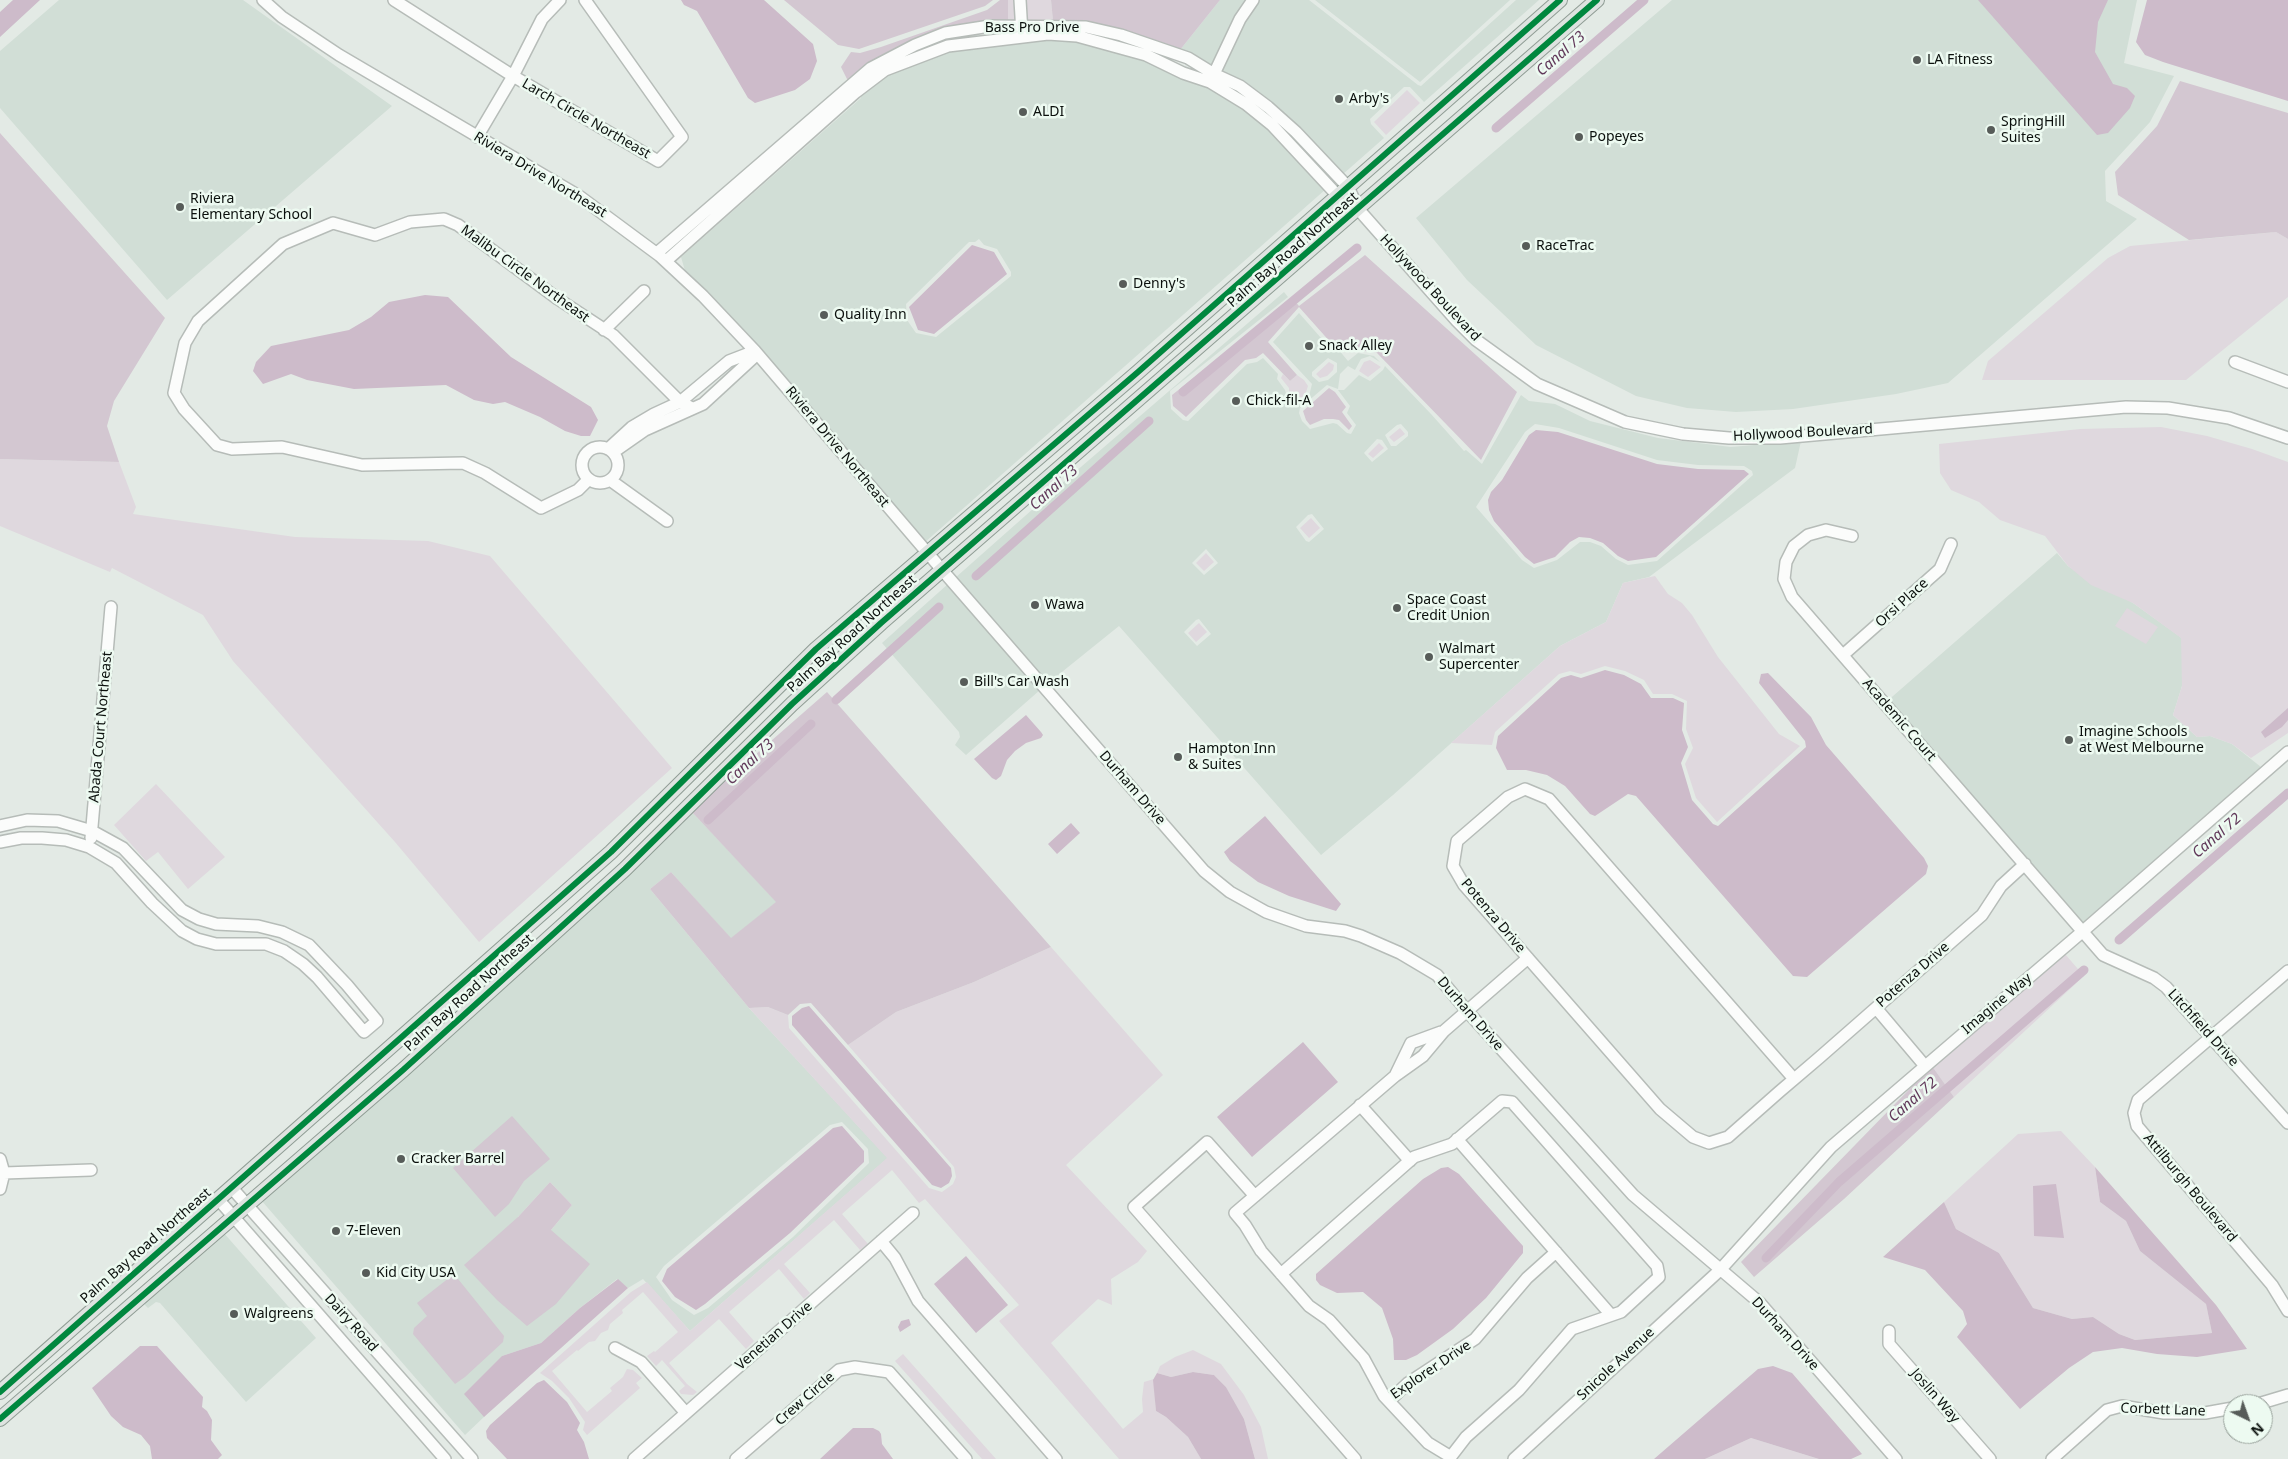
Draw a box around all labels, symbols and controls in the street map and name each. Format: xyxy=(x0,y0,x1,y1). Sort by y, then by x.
street label: Bass Pro Drive xyxy=(985,20,1079,36)
water label: Canal 73 xyxy=(1533,28,1589,80)
place label: LA Fitness xyxy=(1927,52,1993,68)
marker: LA Fitness xyxy=(1911,54,1923,66)
street label: Larch Circle Northeast xyxy=(519,75,653,163)
place label: Arby's xyxy=(1349,91,1389,107)
marker: Arby's xyxy=(1333,93,1345,105)
place label: ALDI xyxy=(1033,104,1064,120)
marker: ALDI xyxy=(1017,106,1029,118)
place label: SpringHill Suites xyxy=(2001,114,2065,146)
marker: SpringHill Suites xyxy=(1985,124,1997,136)
street label: Riviera Drive Northeast xyxy=(470,129,610,221)
place label: Popeyes xyxy=(1589,129,1644,145)
marker: Popeyes xyxy=(1573,131,1585,143)
street label: Palm Bay Road Northeast xyxy=(1224,189,1362,311)
place label: Riviera Elementary School xyxy=(190,191,312,223)
marker: Riviera Elementary School xyxy=(174,201,186,213)
street label: Malibu Circle Northeast xyxy=(458,222,592,326)
street label: Hollywood Boulevard xyxy=(1376,231,1484,345)
place label: RaceTrac xyxy=(1536,238,1594,254)
marker: RaceTrac xyxy=(1520,240,1532,252)
place label: Denny's xyxy=(1133,276,1186,292)
marker: Denny's xyxy=(1117,278,1129,290)
place label: Quality Inn xyxy=(834,307,907,323)
marker: Quality Inn xyxy=(818,309,830,321)
place label: Snack Alley xyxy=(1319,338,1392,354)
marker: Snack Alley xyxy=(1303,340,1315,352)
street label: Riviera Drive Northeast xyxy=(782,383,892,511)
place label: Chick-fil-A xyxy=(1246,393,1311,409)
marker: Chick-fil-A xyxy=(1230,395,1242,407)
street label: Hollywood Boulevard xyxy=(1733,421,1873,445)
water label: Canal 73 xyxy=(1026,462,1082,514)
street label: Palm Bay Road Northeast xyxy=(784,572,920,696)
street label: Orsi Place xyxy=(1872,575,1932,631)
place label: Space Coast Credit Union xyxy=(1407,592,1490,624)
place label: Wawa xyxy=(1045,597,1084,613)
marker: Wawa xyxy=(1029,599,1041,611)
marker: Space Coast Credit Union xyxy=(1391,602,1403,614)
place label: Walmart Supercenter xyxy=(1439,641,1519,674)
street label: Abada Court Northeast xyxy=(86,651,116,803)
marker: Walmart Supercenter xyxy=(1423,651,1435,663)
place label: Bill's Car Wash xyxy=(974,674,1069,690)
street label: Academic Court xyxy=(1859,675,1939,765)
marker: Bill's Car Wash xyxy=(958,676,970,688)
place label: Imagine Schools at West Melbourne xyxy=(2079,724,2204,756)
marker: Imagine Schools at West Melbourne xyxy=(2063,734,2075,746)
water label: Canal 73 xyxy=(722,735,778,789)
place label: Hampton Inn & Suites xyxy=(1188,741,1276,774)
street label: Durham Drive xyxy=(1095,748,1169,828)
marker: Hampton Inn & Suites xyxy=(1172,751,1184,763)
water label: Canal 72 xyxy=(2189,810,2245,862)
street label: Potenza Drive xyxy=(1457,876,1529,956)
street label: Palm Bay Road Northeast xyxy=(401,931,537,1055)
street label: Potenza Drive xyxy=(1873,939,1953,1011)
street label: Imagine Way xyxy=(1959,970,2035,1038)
street label: Durham Drive xyxy=(1433,974,1507,1054)
street label: Litchfield Drive xyxy=(2164,986,2242,1070)
water label: Canal 72 xyxy=(1885,1074,1941,1126)
street label: Attilburgh Boulevard xyxy=(2140,1130,2240,1246)
place label: Cracker Barrel xyxy=(411,1151,504,1167)
marker: Cracker Barrel xyxy=(395,1153,407,1165)
street label: Palm Bay Road Northeast xyxy=(77,1185,215,1307)
place label: 7-Eleven xyxy=(346,1223,401,1239)
marker: 7-Eleven xyxy=(330,1225,342,1237)
place label: Kid City USA xyxy=(376,1265,456,1281)
marker: Kid City USA xyxy=(360,1267,372,1279)
street label: Dairy Road xyxy=(321,1291,381,1355)
street label: Durham Drive xyxy=(1748,1294,1822,1374)
street label: Venetian Drive xyxy=(732,1298,816,1374)
place label: Walgreens xyxy=(244,1306,313,1322)
marker: Walgreens xyxy=(228,1308,240,1320)
street label: Snicole Avenue xyxy=(1574,1324,1658,1404)
street label: Explorer Drive xyxy=(1388,1337,1474,1403)
street label: Joslin Way xyxy=(1907,1365,1963,1427)
street label: Crew Circle xyxy=(772,1369,838,1429)
north arrow xyxy=(2223,1394,2273,1444)
street label: Corbett Lane xyxy=(2120,1400,2206,1420)
text: N xyxy=(2247,1419,2268,1441)

